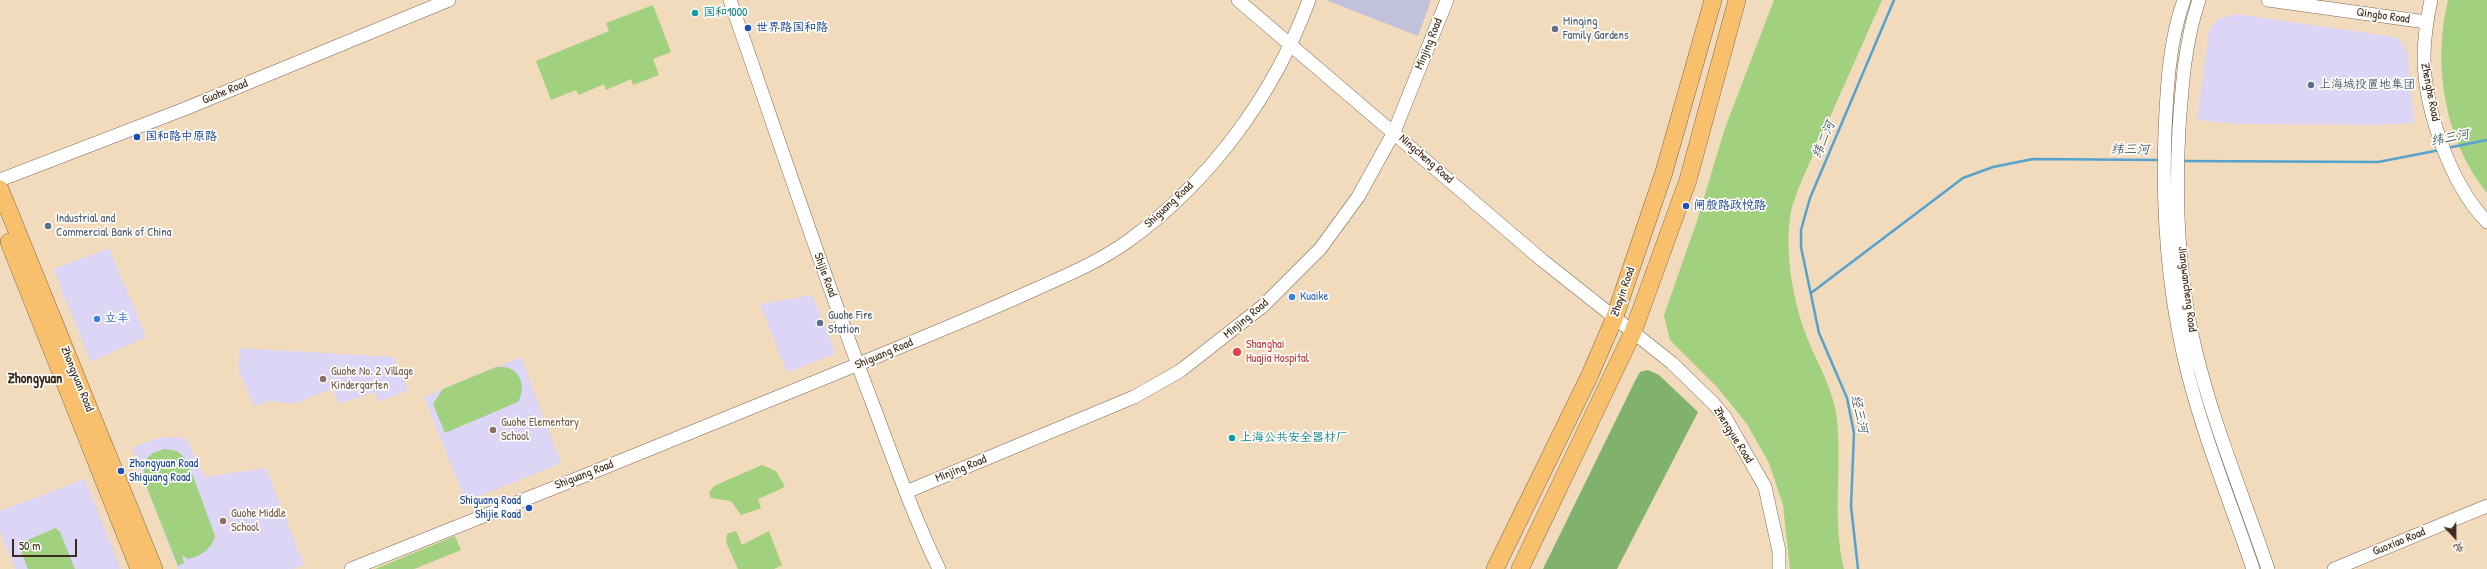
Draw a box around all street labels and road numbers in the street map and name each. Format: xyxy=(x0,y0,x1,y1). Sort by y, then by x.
street label: Qingbo Road xyxy=(2355,5,2411,27)
street label: Minjing Road xyxy=(1412,16,1446,72)
street label: Zhenghe Road xyxy=(2417,62,2443,122)
street label: Guohe Road xyxy=(200,76,250,108)
street label: Ningcheng Road xyxy=(1396,131,1456,187)
street label: Shiguang Road xyxy=(1142,179,1196,231)
street label: Jiangwancheng Road xyxy=(2175,245,2199,333)
street label: Shijie Road xyxy=(810,251,840,299)
street label: Zhayin Road xyxy=(1608,265,1638,319)
street label: Minjing Road xyxy=(1221,296,1271,342)
street label: Shiguang Road xyxy=(853,335,915,373)
street label: Zhongyuan Road xyxy=(57,344,97,414)
street label: Zhengyue Road xyxy=(1710,404,1756,466)
street label: Minjing Road xyxy=(933,452,989,486)
street label: Shiguang Road xyxy=(553,457,615,493)
street label: Guoxiao Road xyxy=(2371,525,2427,559)

